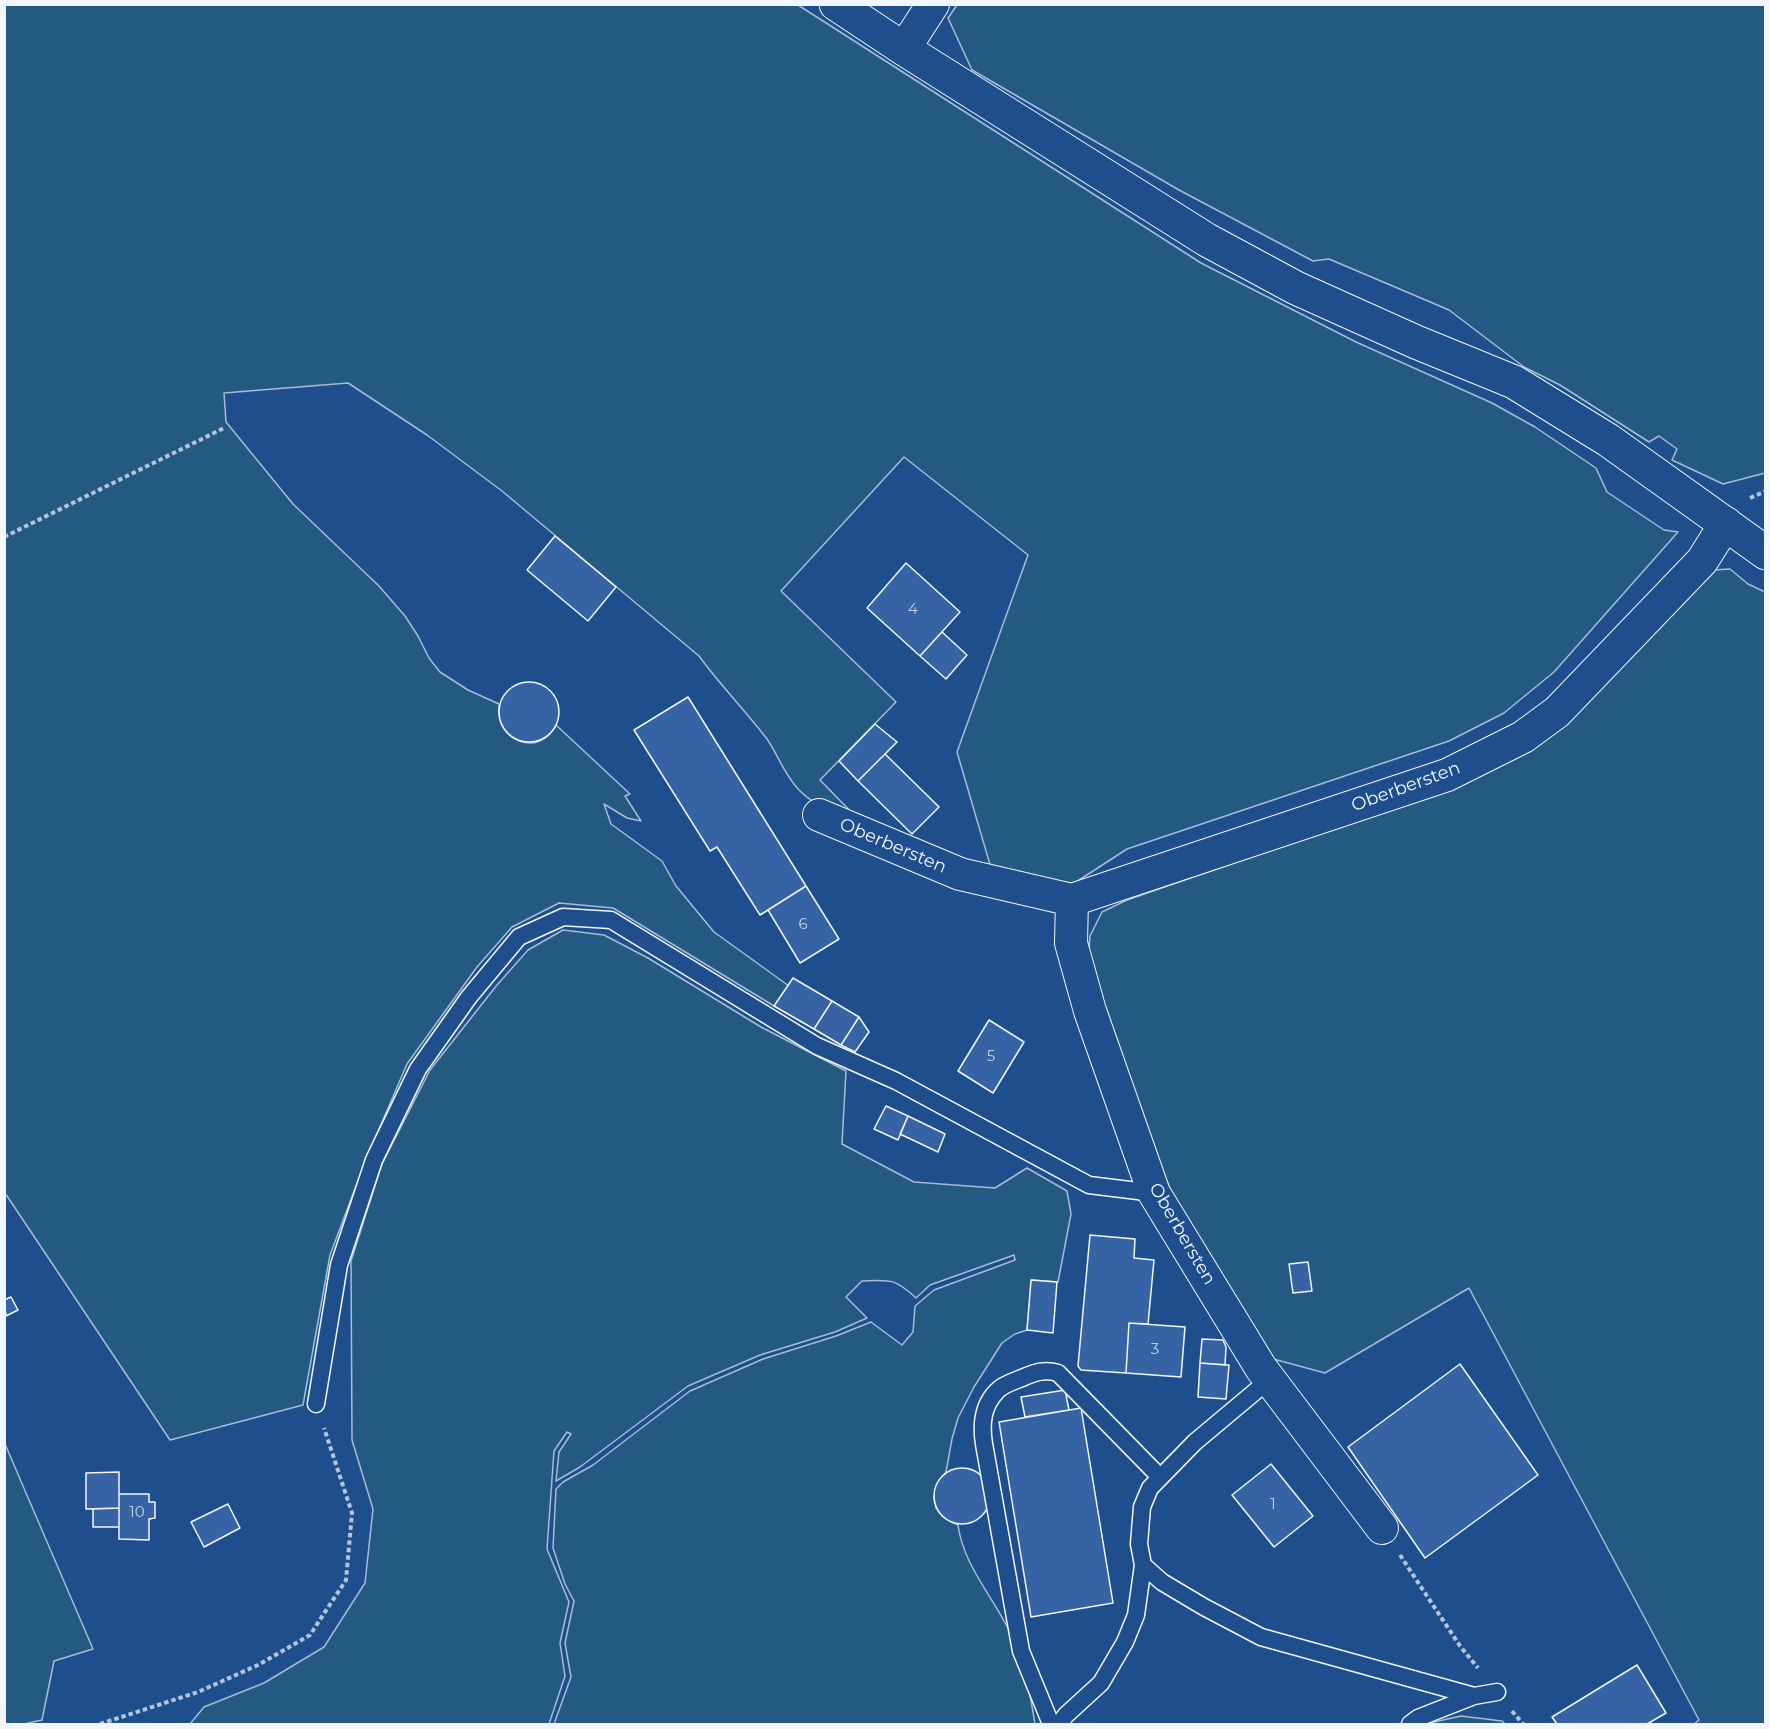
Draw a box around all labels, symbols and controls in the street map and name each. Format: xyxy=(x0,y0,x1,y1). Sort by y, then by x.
house number: 4 xyxy=(908,601,918,619)
street label: Oberbersten xyxy=(1349,757,1463,817)
street label: Oberbersten xyxy=(836,814,950,878)
house number: 6 xyxy=(798,916,808,934)
house number: 5 xyxy=(987,1048,995,1066)
street label: Oberbersten xyxy=(1144,1179,1220,1289)
house number: 3 xyxy=(1151,1341,1159,1359)
house number: 1 xyxy=(1270,1496,1276,1514)
house number: 10 xyxy=(129,1504,145,1522)

